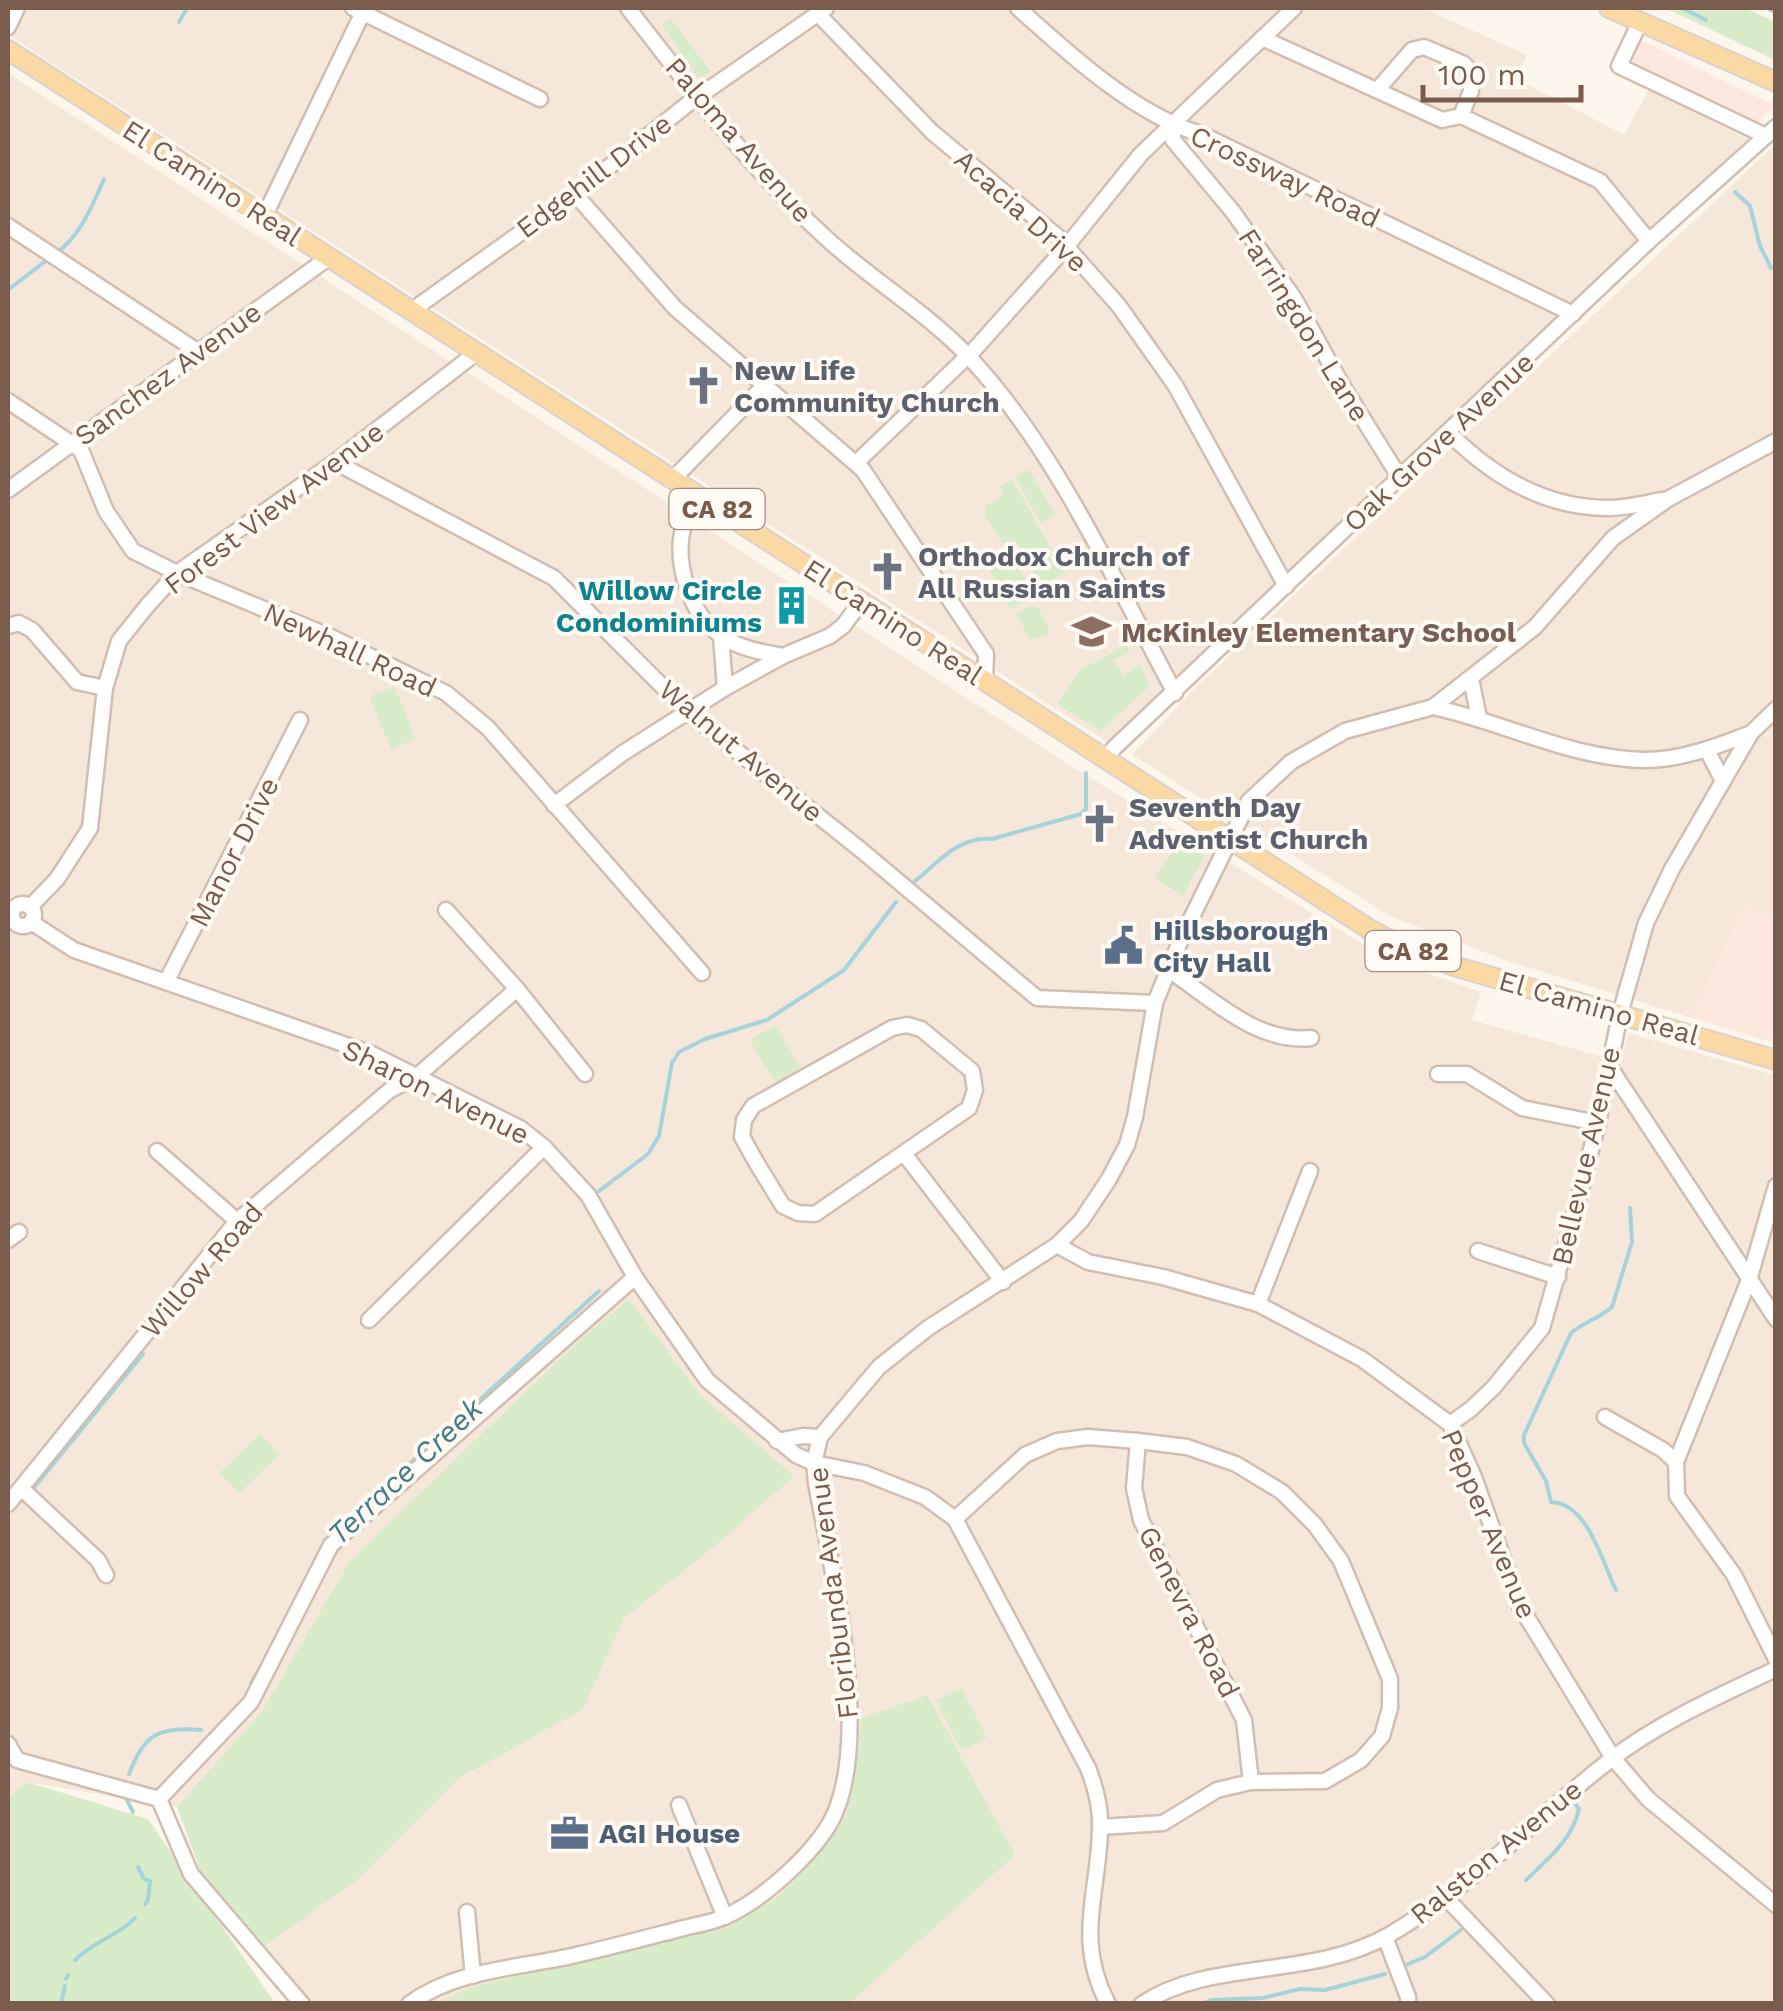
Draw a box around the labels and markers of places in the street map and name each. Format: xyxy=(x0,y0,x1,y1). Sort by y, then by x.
place label: New Life Community Church xyxy=(734,354,1000,419)
church icon: New Life Community Church xyxy=(683,365,725,407)
place label: Orthodox Church of All Russian Saints xyxy=(918,540,1190,605)
church icon: Orthodox Church of All Russian Saints xyxy=(867,551,909,593)
place label: Willow Circle Condominiums xyxy=(556,574,762,639)
building icon: Willow Circle Condominiums xyxy=(771,585,813,627)
school or university icon: McKinley Elementary School xyxy=(1070,611,1112,653)
place label: McKinley Elementary School xyxy=(1121,616,1517,649)
place label: Seventh Day Adventist Church xyxy=(1129,791,1368,856)
church icon: Seventh Day Adventist Church xyxy=(1078,802,1120,844)
place label: Hillsborough City Hall xyxy=(1153,914,1329,979)
public building icon: Hillsborough City Hall xyxy=(1102,925,1144,967)
office icon: AGI House xyxy=(548,1812,590,1854)
place label: AGI House xyxy=(599,1817,740,1850)

